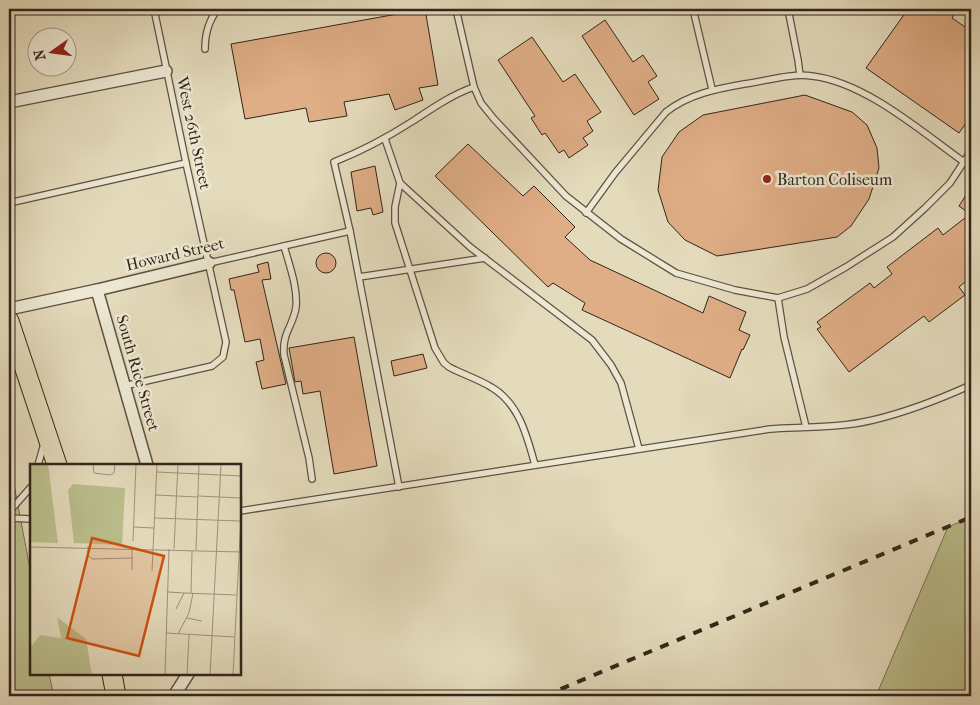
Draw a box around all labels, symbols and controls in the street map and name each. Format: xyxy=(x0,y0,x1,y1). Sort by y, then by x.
north arrow xyxy=(28,28,78,78)
text: N xyxy=(30,47,49,62)
street label: West 26th Street xyxy=(173,74,215,191)
place label: Barton Coliseum xyxy=(777,170,893,189)
marker: Barton Coliseum xyxy=(761,173,773,185)
street label: Howard Street xyxy=(124,233,226,275)
street label: South Rice Street xyxy=(112,313,164,434)
inset map xyxy=(30,464,241,675)

